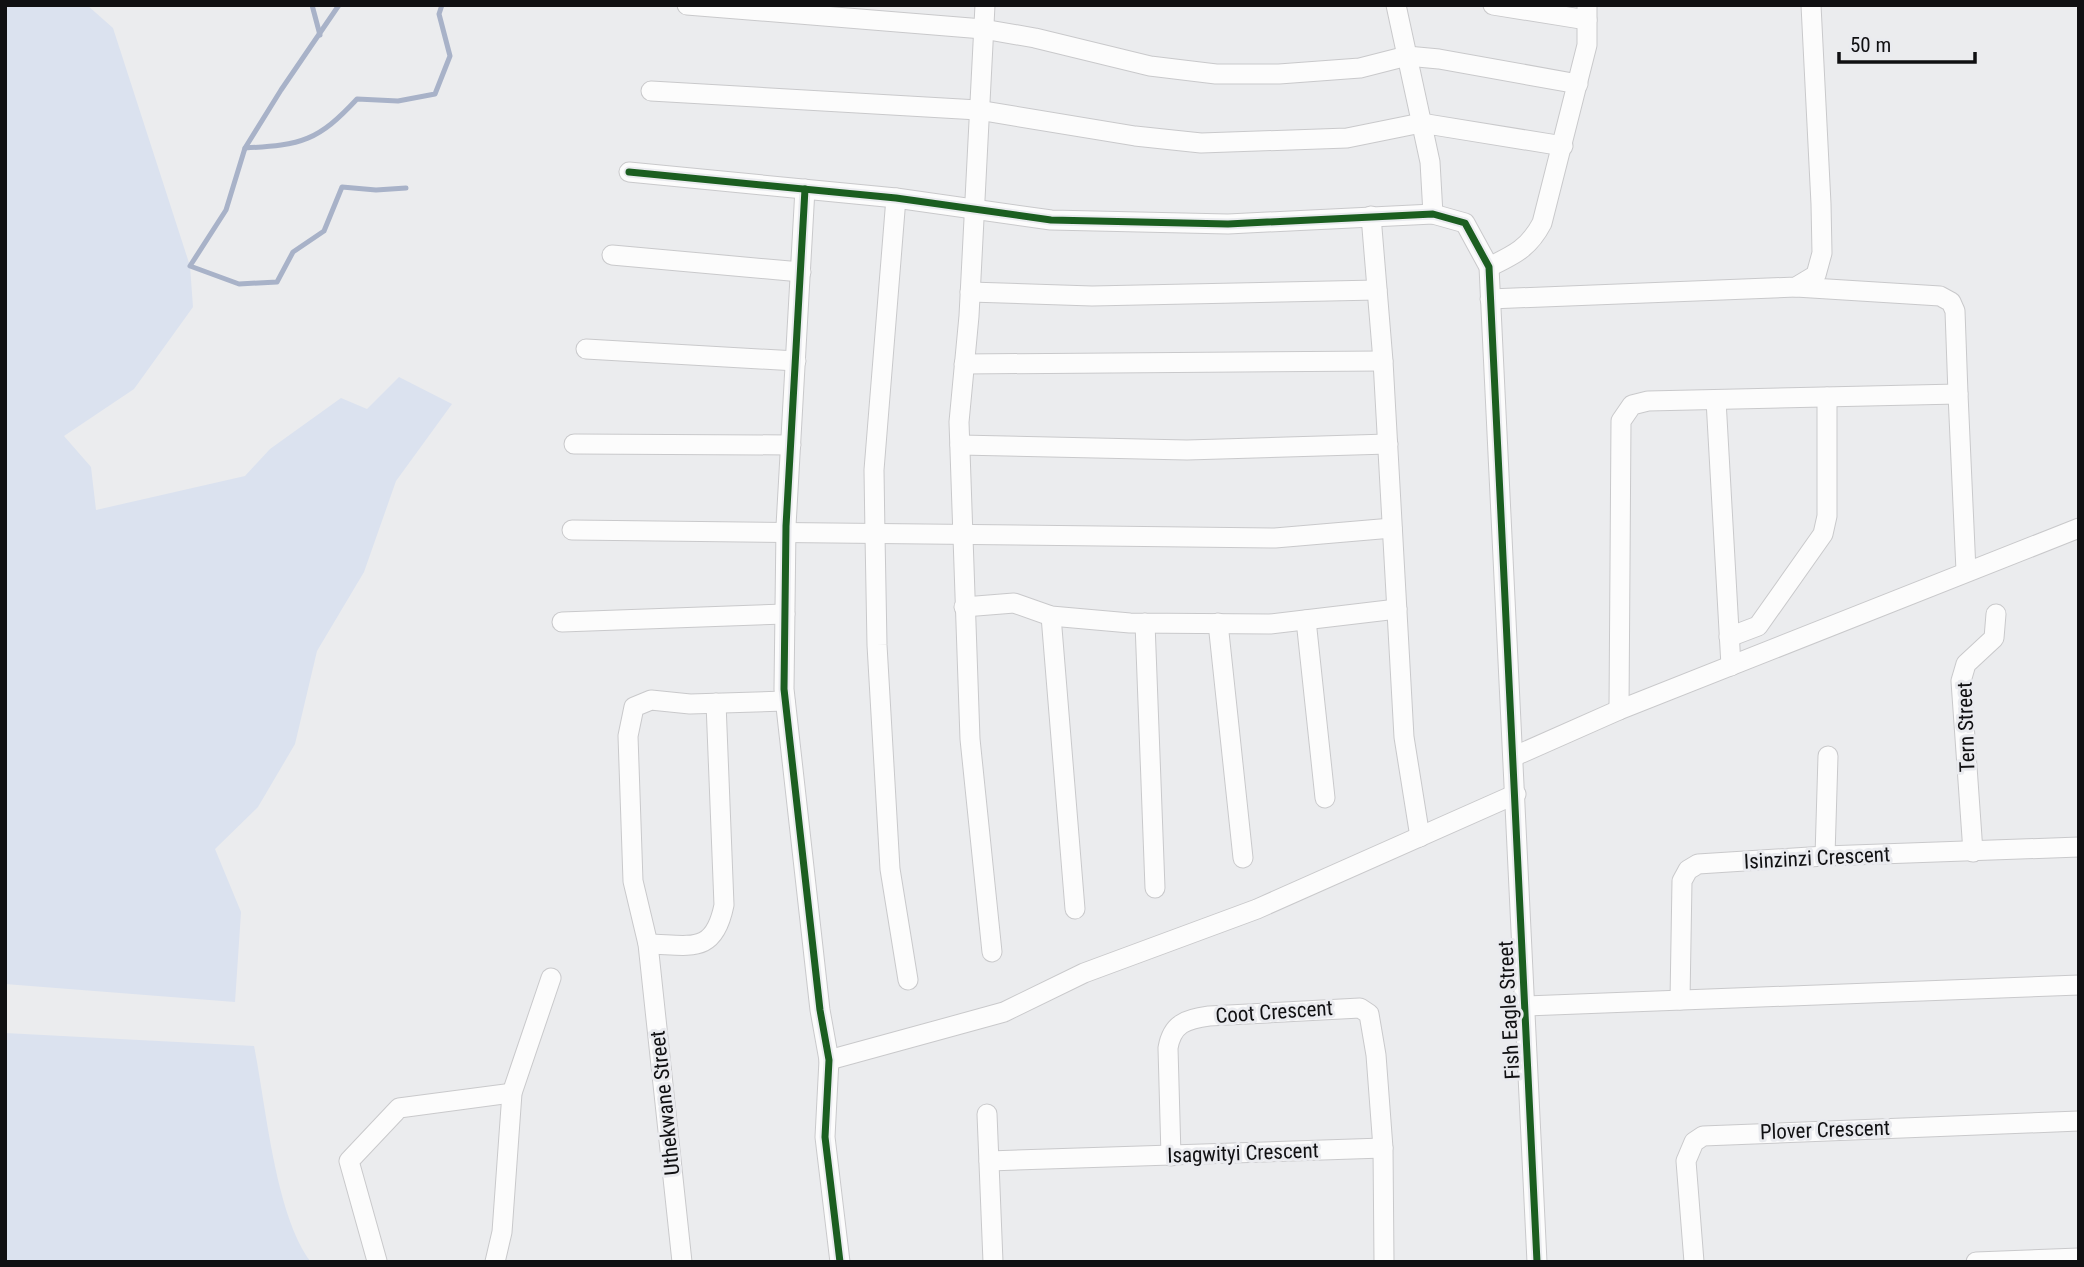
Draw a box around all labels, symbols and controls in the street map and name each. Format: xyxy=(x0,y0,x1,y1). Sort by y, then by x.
scale bar xyxy=(1839,21,1976,65)
text: 50 m xyxy=(1850,33,1891,57)
street label: Tern Street xyxy=(1952,681,1980,773)
street label: Isinzinzi Crescent xyxy=(1743,842,1891,874)
street label: Fish Eagle Street xyxy=(1493,940,1525,1080)
street label: Coot Crescent xyxy=(1215,996,1333,1028)
street label: Uthekwane Street xyxy=(645,1030,685,1176)
street label: Plover Crescent xyxy=(1760,1116,1890,1144)
street label: Isagwityi Crescent xyxy=(1167,1138,1319,1168)

